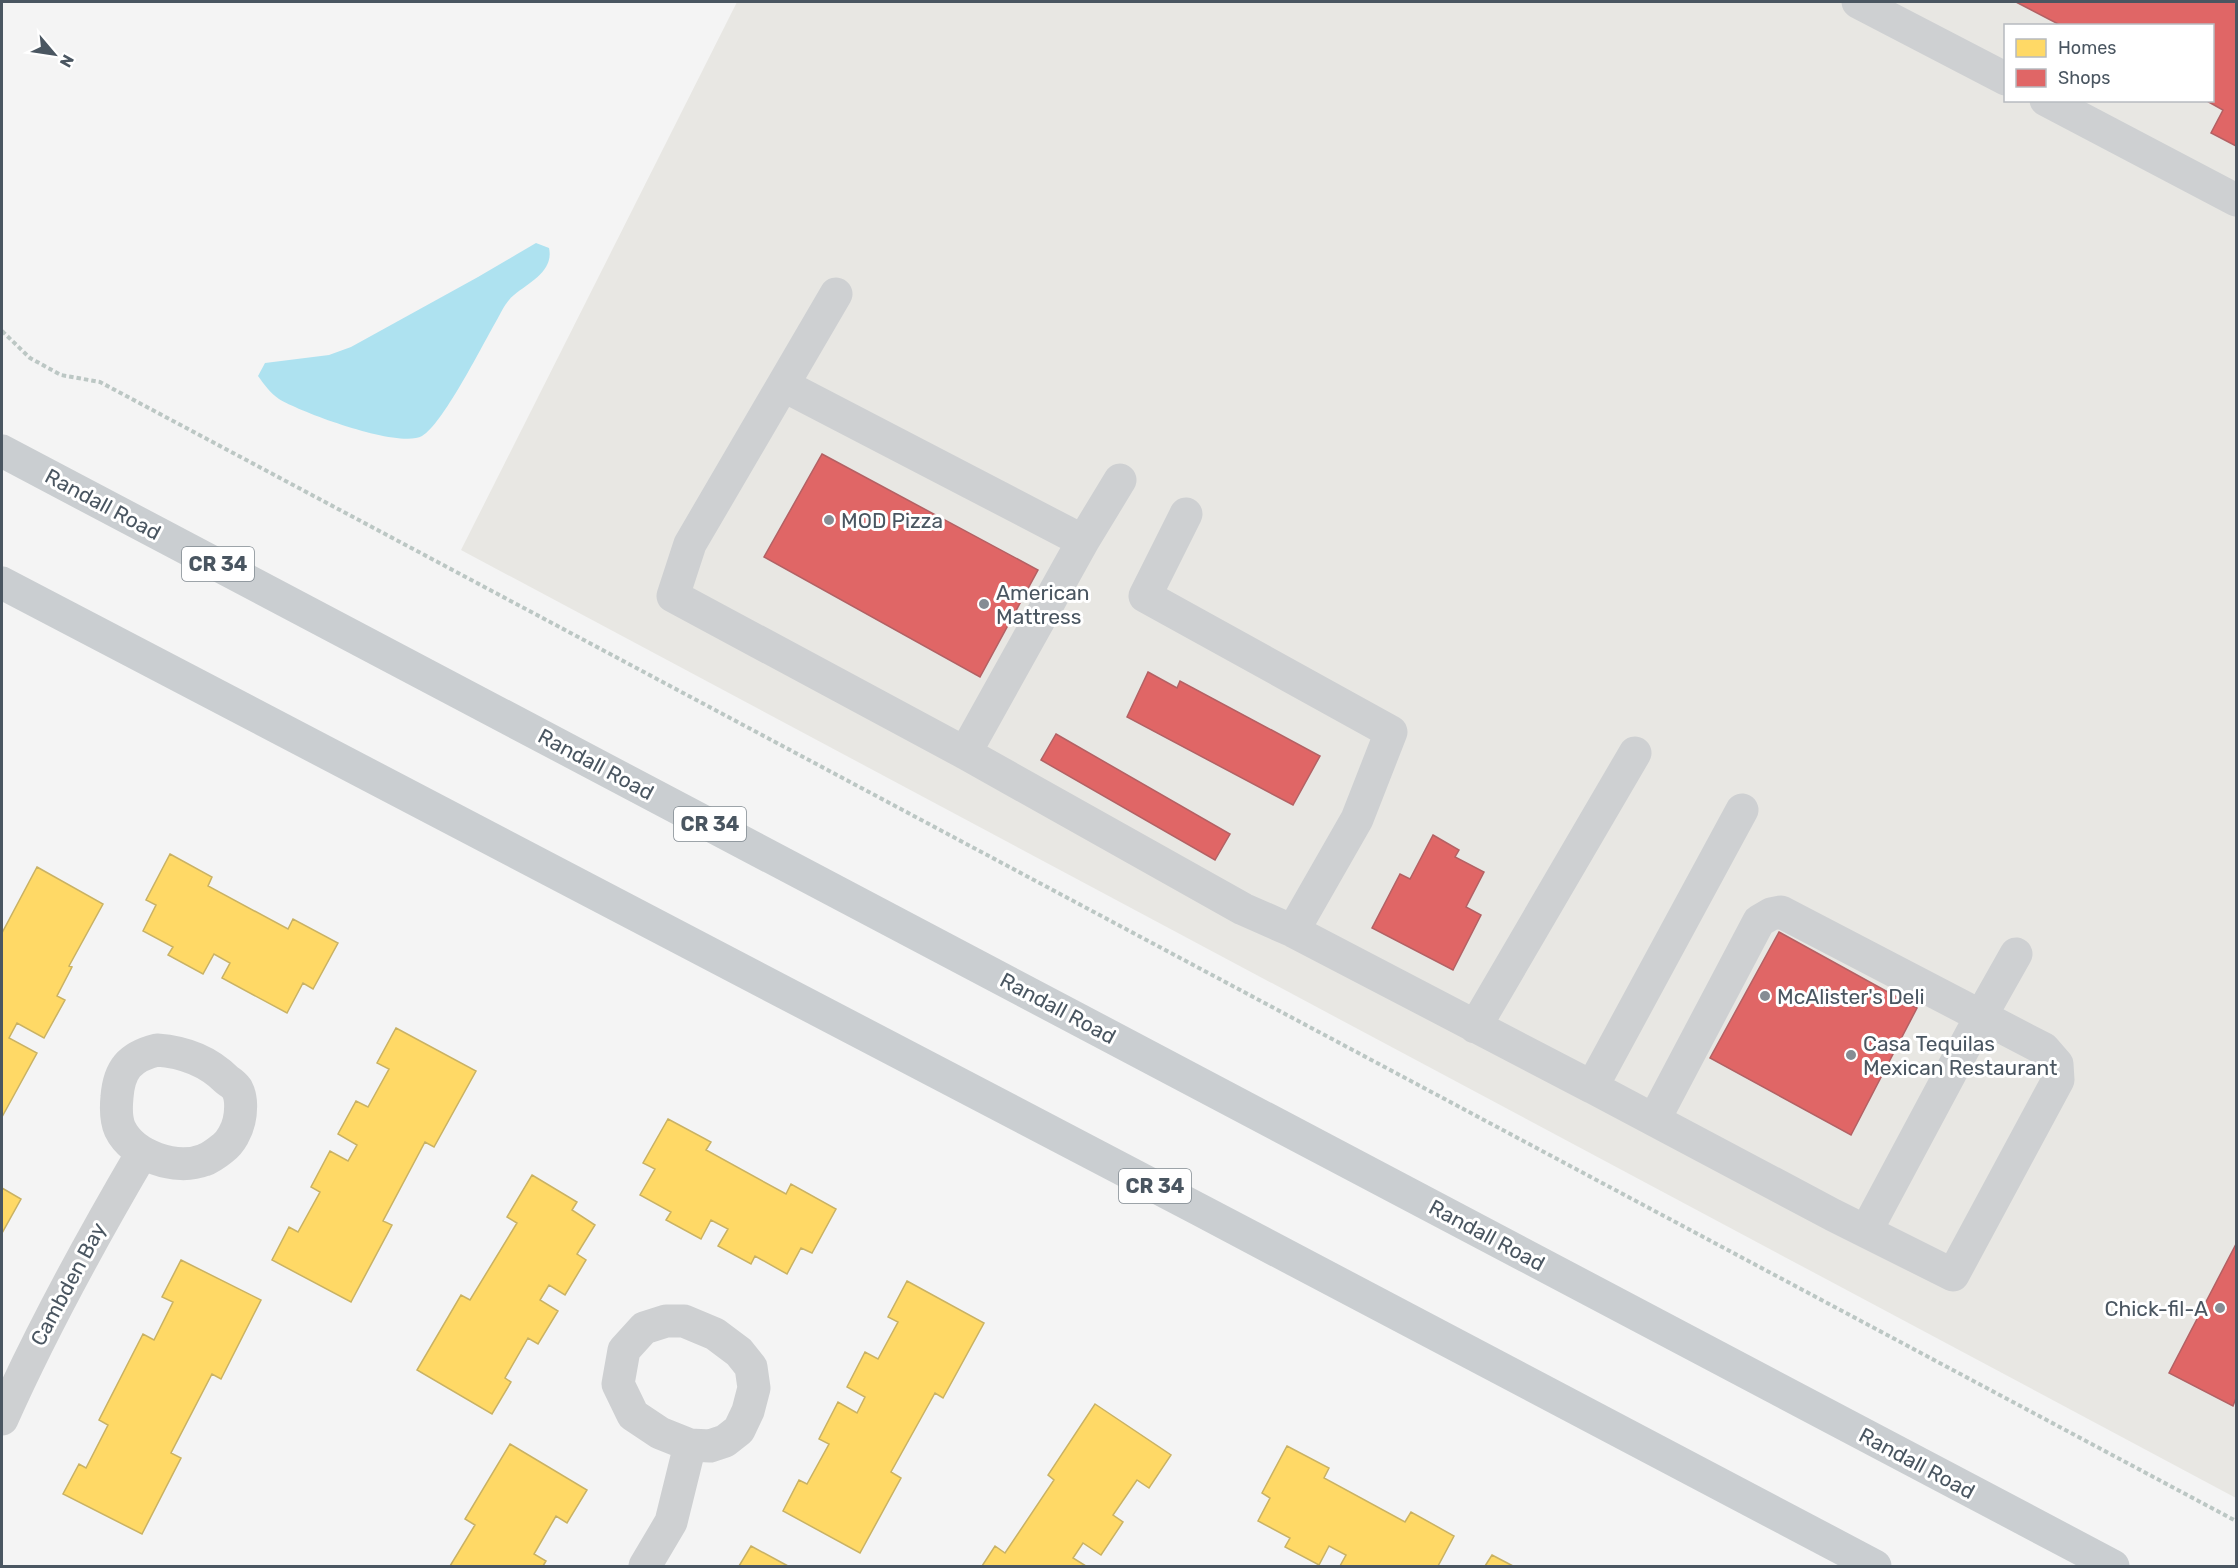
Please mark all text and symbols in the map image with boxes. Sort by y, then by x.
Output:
north arrow [24,24,84,84]
legend [2004,24,2214,102]
text: Homes [2058,37,2116,59]
text: N [56,51,78,71]
text: Shops [2058,67,2110,89]
street label: Randall Road [41,463,165,545]
place label: MOD Pizza [841,508,943,533]
marker: MOD Pizza [822,513,836,527]
road number: CR 34 [182,547,254,581]
place label: American Mattress [996,580,1089,629]
marker: American Mattress [977,597,991,611]
street label: Randall Road [534,723,658,805]
road number: CR 34 [674,807,746,841]
street label: Randall Road [996,967,1120,1049]
place label: McAlister's Deli [1777,984,1925,1009]
marker: McAlister's Deli [1758,989,1772,1003]
place label: Casa Tequilas Mexican Restaurant [1863,1031,2057,1080]
marker: Casa Tequilas Mexican Restaurant [1844,1048,1858,1062]
road number: CR 34 [1119,1169,1191,1203]
street label: Randall Road [1425,1194,1549,1276]
street label: Cambden Bay [25,1218,111,1350]
place label: Chick-fil-A [2104,1296,2208,1321]
marker: Chick-fil-A [2213,1301,2227,1315]
street label: Randall Road [1855,1422,1979,1504]

